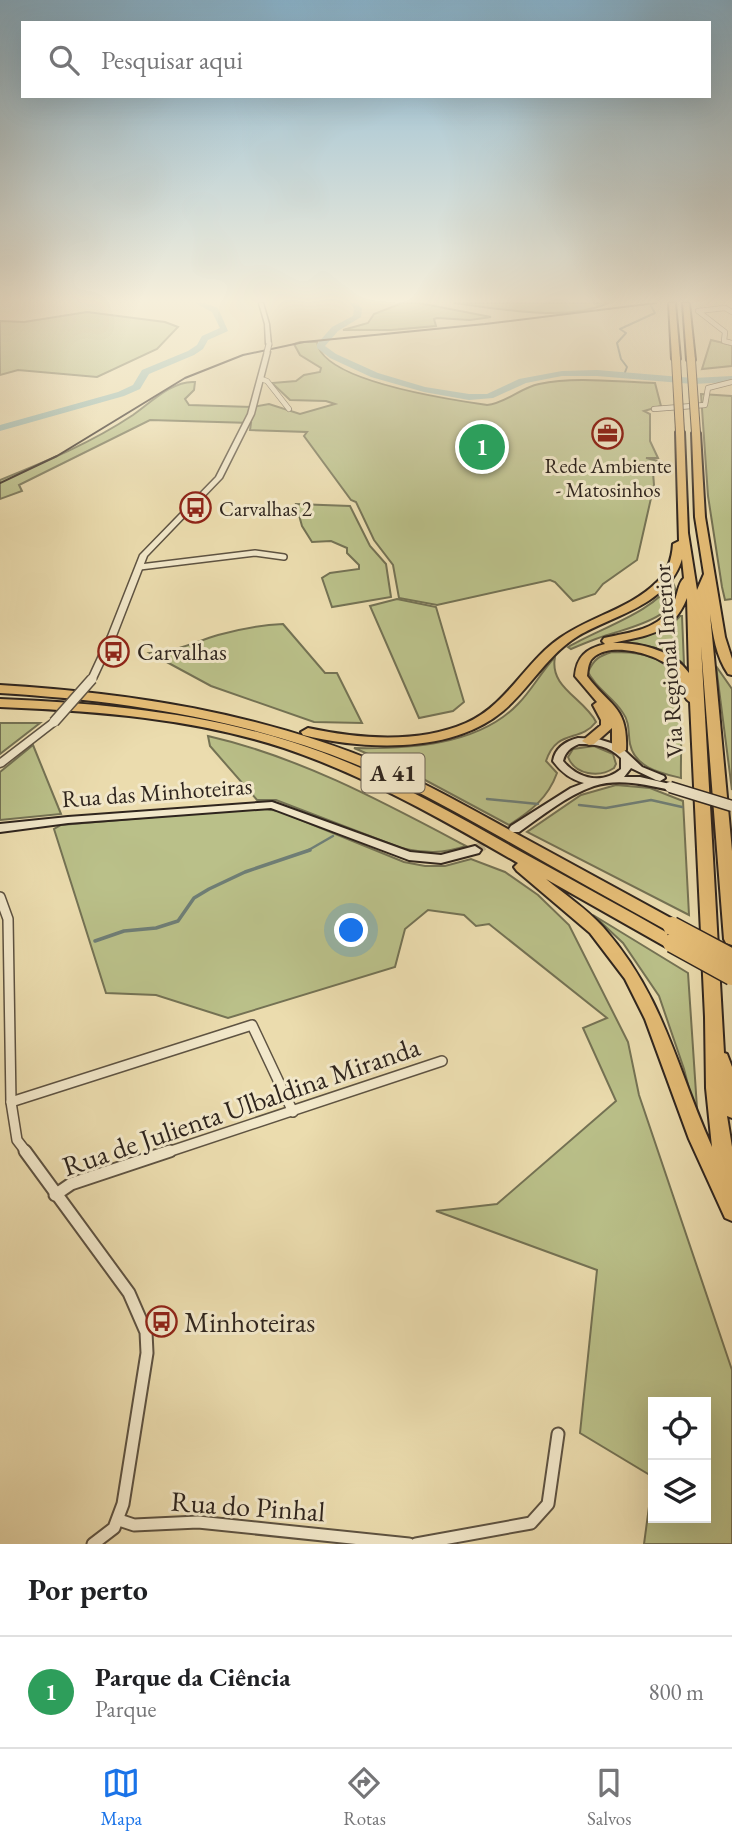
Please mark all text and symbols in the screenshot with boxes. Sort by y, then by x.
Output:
search box [21,21,711,98]
icon: search [45,41,83,79]
text: Pesquisar aqui [101,43,243,77]
office icon: Rede Ambiente - Matosinhos [591,416,625,450]
pin: 1 [459,421,505,473]
place label: Rede Ambiente - Matosinhos [545,452,671,503]
bus stop icon: Carvalhas 2 [179,491,213,525]
place label: Carvalhas 2 [219,495,312,522]
street label: Via Regional Interior [646,563,690,759]
bus stop icon: Carvalhas [97,634,131,668]
place label: Carvalhas [137,636,227,667]
road number: A 41 [362,754,424,792]
street label: Rua das Minhoteiras [61,770,253,814]
your location [334,913,368,947]
street label: Rua de Julienta Ulbaldina Miranda [57,1028,425,1184]
place label: Minhoteiras [184,1304,315,1340]
bus stop icon: Minhoteiras [144,1305,178,1339]
map controls [648,1397,711,1523]
button: locate [648,1397,711,1460]
button: layers [648,1460,711,1523]
street label: Rua do Pinhal [170,1483,327,1529]
text: Por perto [28,1570,148,1609]
text: Parque da Ciência [95,1660,291,1694]
text: 1 [45,1677,57,1707]
text: 800 m [648,1677,704,1707]
text: Parque [95,1694,157,1724]
tab: Mapa [101,1764,142,1831]
tab: Rotas [343,1764,386,1831]
tab: Salvos [587,1764,631,1831]

